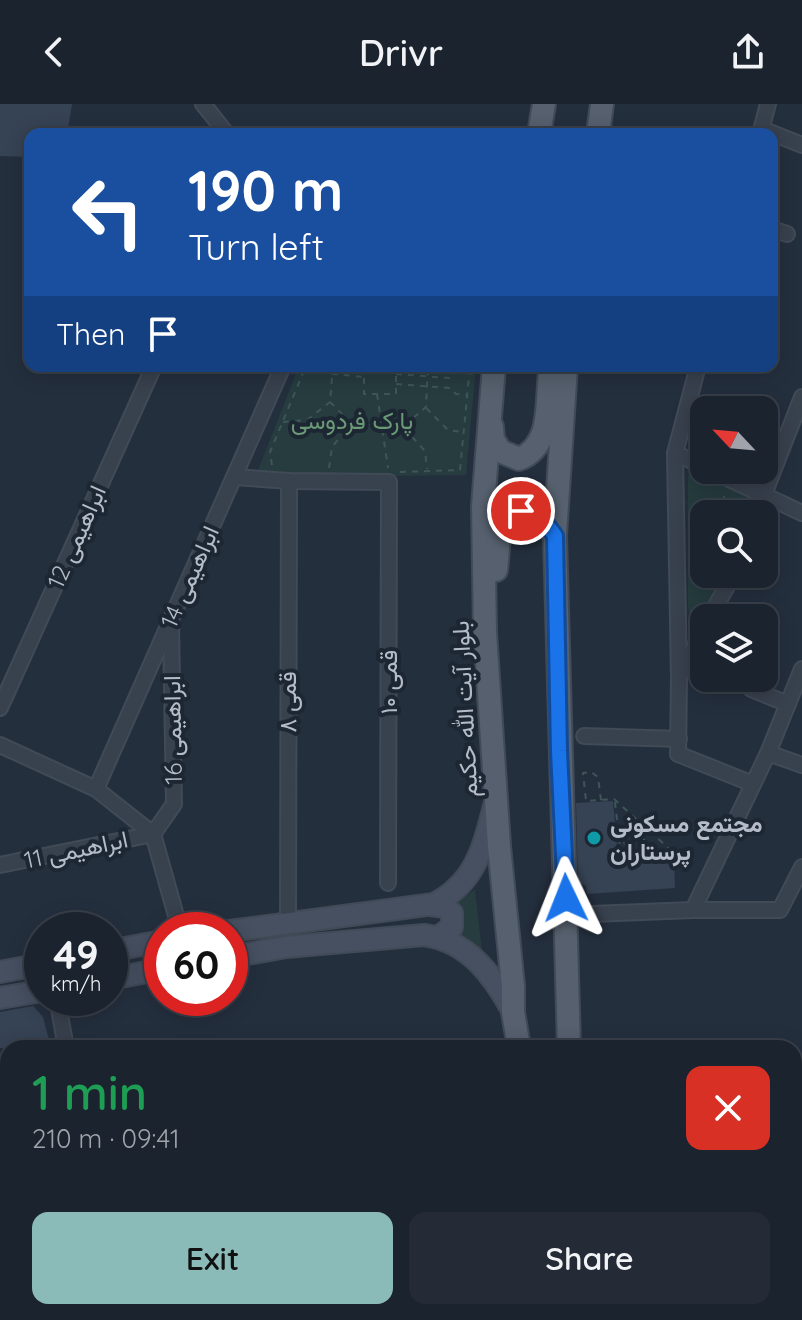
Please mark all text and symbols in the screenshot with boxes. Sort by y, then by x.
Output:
icon: back [32,30,76,74]
text: Drivr [359,30,443,75]
icon: share [726,30,770,74]
text: 190 m [188,155,343,225]
icon: left [56,160,160,264]
text: Turn left [188,224,324,269]
icon: arrive [141,312,185,356]
text: Then [56,315,125,353]
north arrow [690,396,778,484]
map controls [690,396,778,692]
park label: پارک فردوسی [291,405,413,437]
pin [487,477,555,545]
street label: ابراهیمی 12 [40,480,113,593]
icon: arrive [499,489,543,533]
button: search [690,500,778,588]
street label: ابراهیمی 14 [153,521,226,633]
button: layers [690,604,778,692]
street label: بلوار آیت الله حکیم [444,620,486,798]
street label: قمی ۱۰ [373,650,403,714]
street label: قمی ۸ [272,671,302,733]
street label: ابراهیمی 16 [156,675,189,785]
place label: مجتمع مسکونی پرستاران [610,808,762,868]
street label: ابراهیمی 11 [21,823,131,876]
marker: مجتمع مسکونی پرستاران [585,829,603,847]
position arrow [524,856,608,940]
speed limit sign: 60 [144,912,248,1016]
text: 49 [53,929,99,979]
text: km/h [51,971,101,996]
text: 1 min [32,1062,147,1122]
button: close [686,1066,770,1150]
text: 210 m · 09:41 [32,1122,180,1155]
button: Exit [32,1212,393,1304]
button: Share [409,1212,770,1304]

